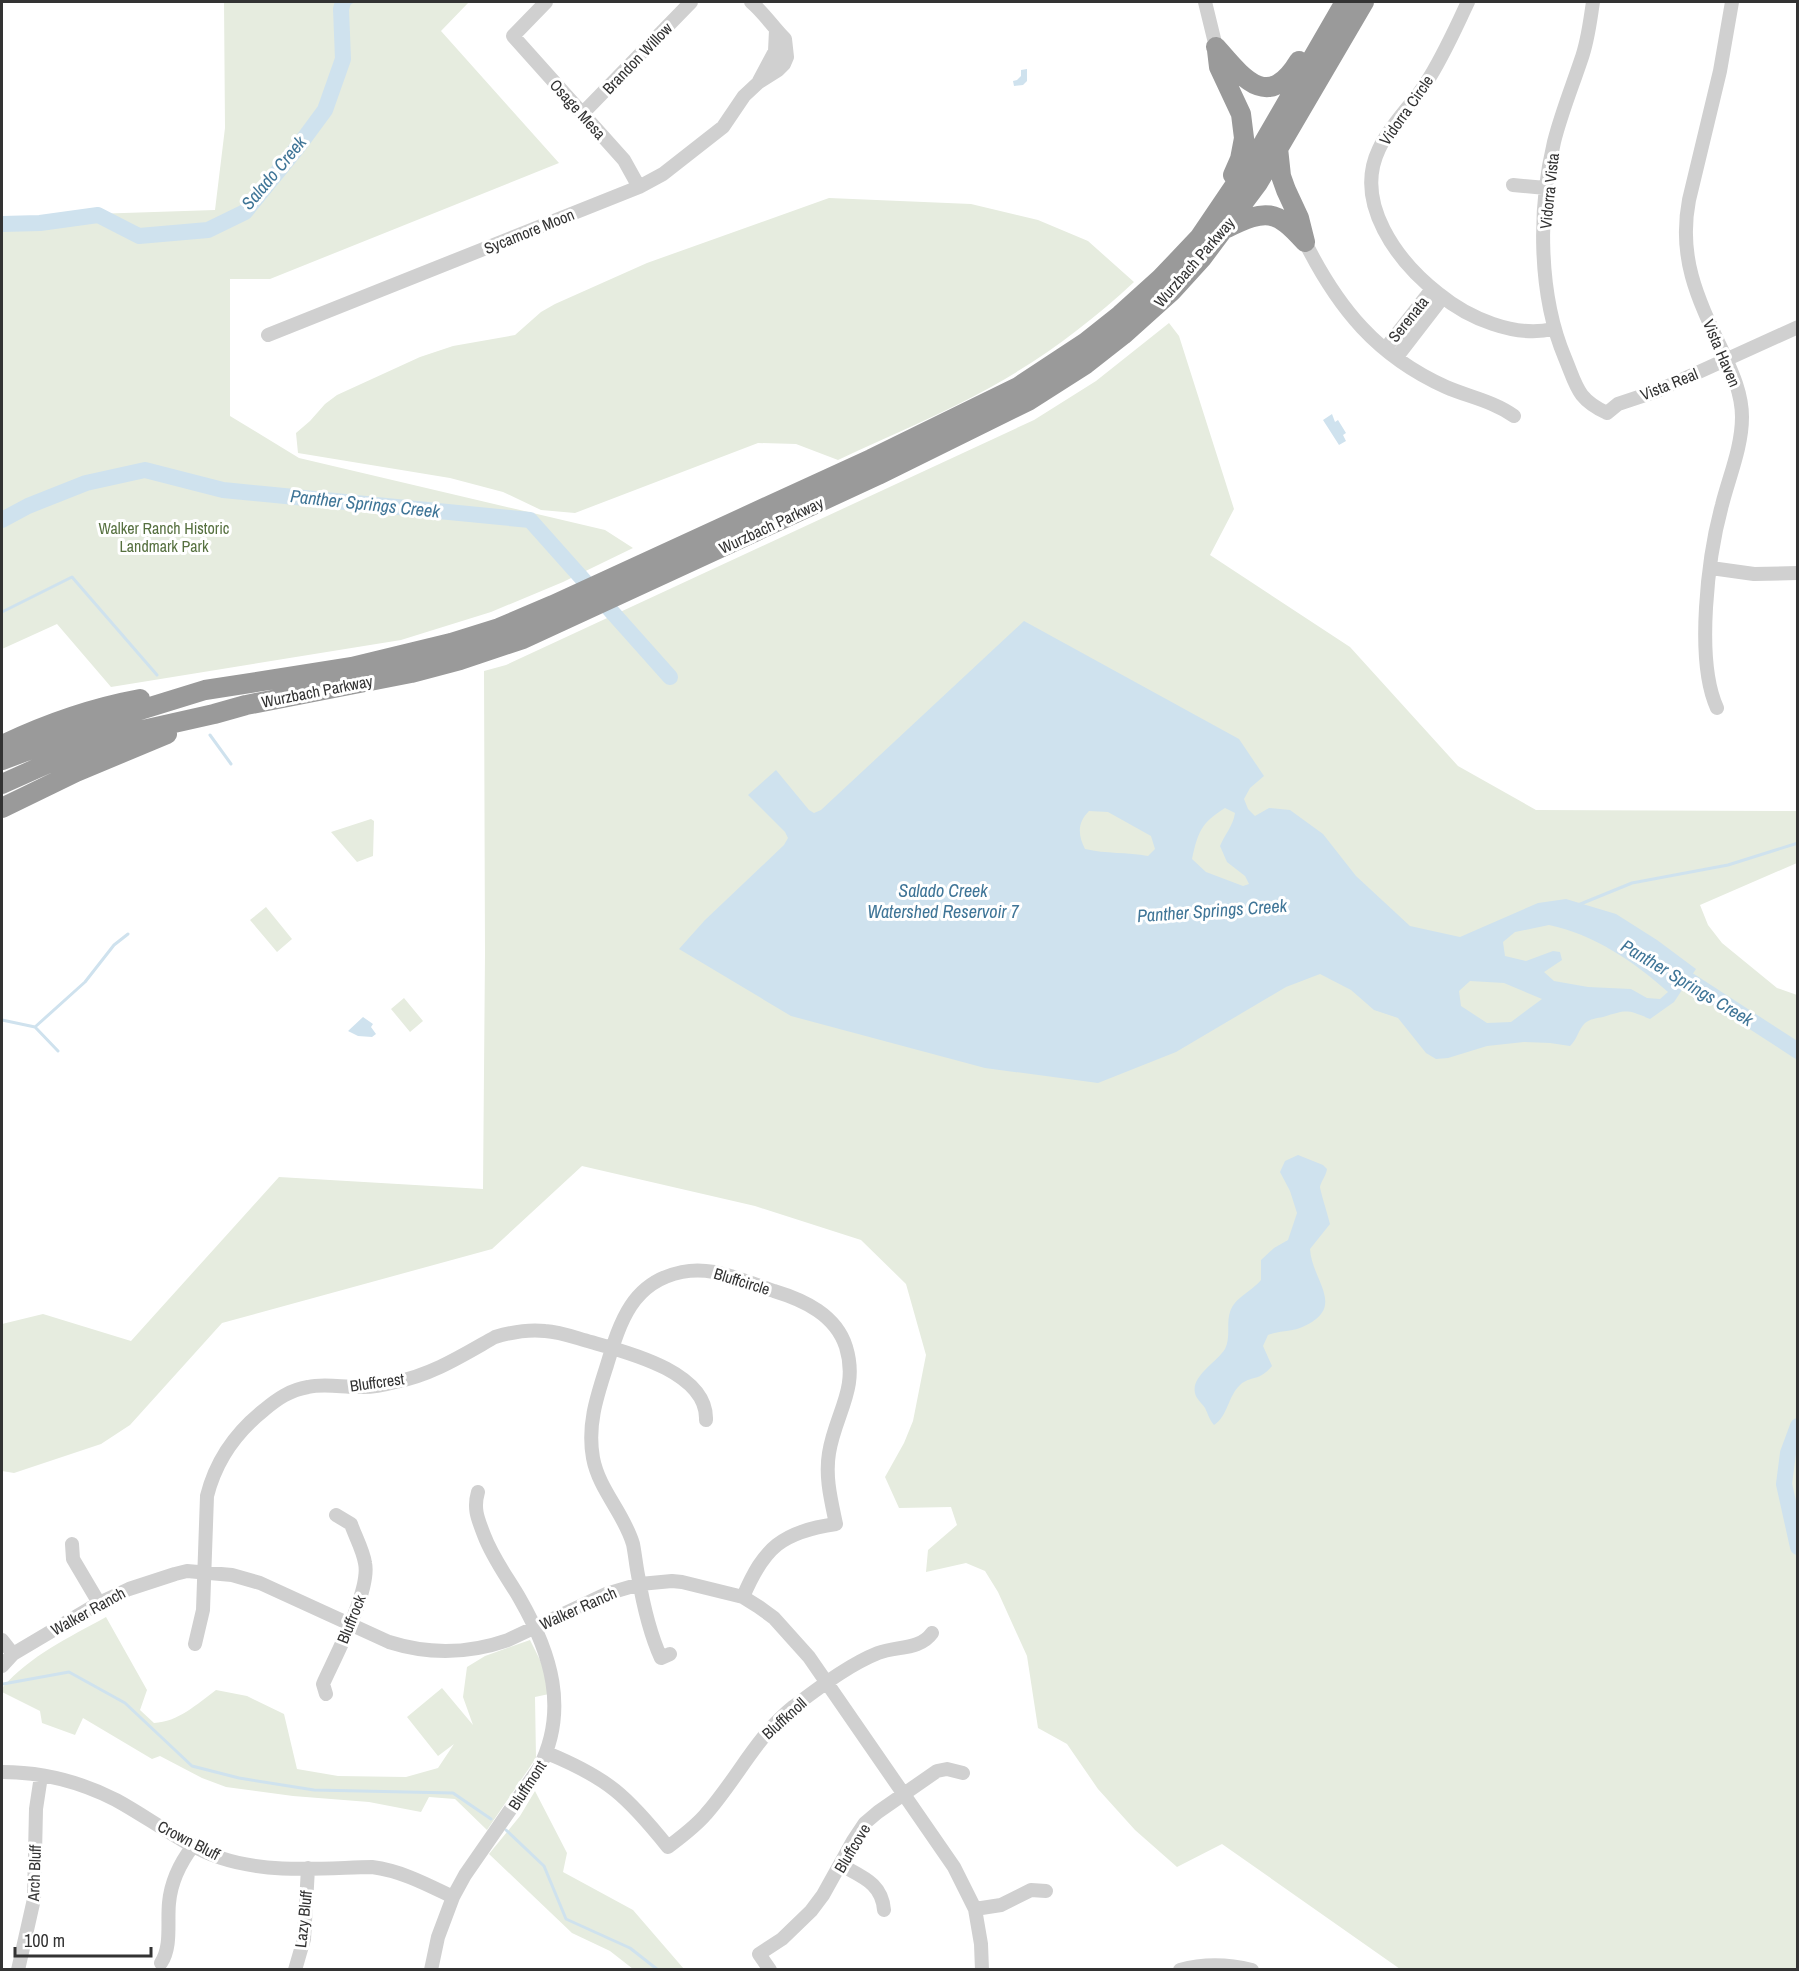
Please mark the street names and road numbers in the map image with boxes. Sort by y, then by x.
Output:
street label: Brandon Willow [597,17,677,99]
street label: Vidorra Circle [1374,71,1438,149]
street label: Osage Mesa [545,74,612,145]
street label: Vidorra Vista [1534,151,1564,230]
street label: Sycamore Moon [481,203,577,259]
street label: Wurzbach Parkway [1149,212,1240,312]
street label: Serenata [1383,291,1434,347]
street label: Vista Haven [1698,316,1746,390]
street label: Vista Real [1637,362,1701,405]
street label: Wurzbach Parkway [715,491,827,559]
street label: Wurzbach Parkway [260,669,375,713]
street label: Bluffcircle [711,1262,773,1300]
street label: Bluffcrest [348,1367,406,1397]
street label: Walker Ranch [536,1581,620,1635]
street label: Walker Ranch [47,1582,129,1640]
street label: Bluffrock [331,1591,371,1647]
street label: Bluffknoll [757,1692,811,1744]
street label: Bluffmont [503,1756,551,1814]
street label: Crown Bluff [154,1815,225,1866]
street label: Bluffcove [829,1819,875,1877]
street label: Arch Bluff [22,1843,46,1903]
street label: Lazy Bluff [289,1888,317,1949]

